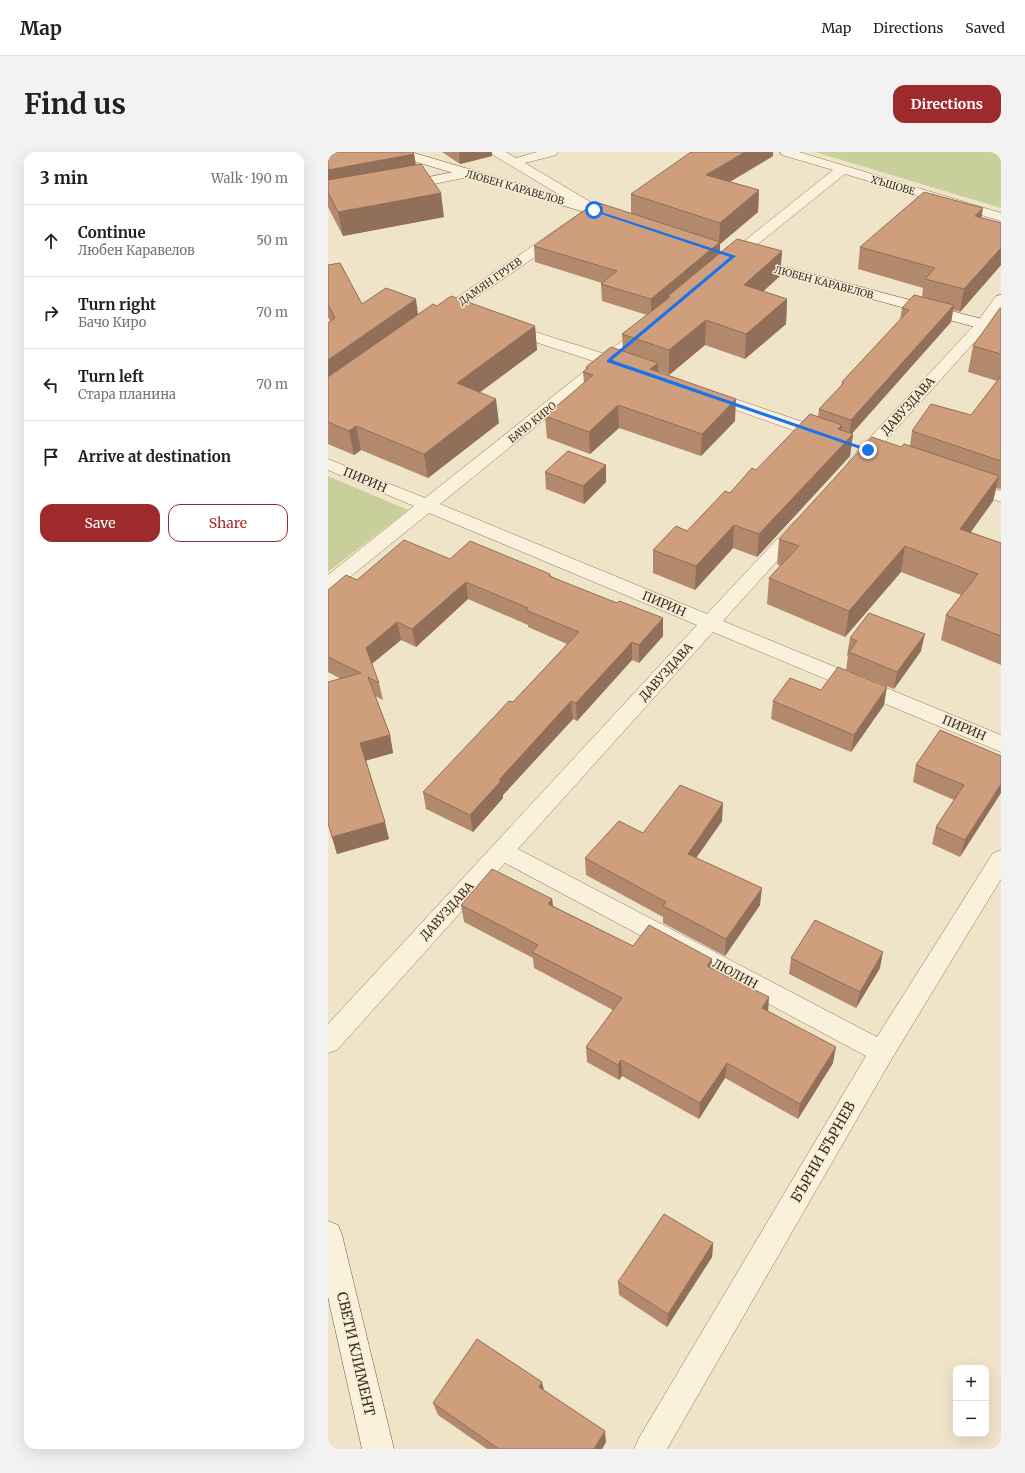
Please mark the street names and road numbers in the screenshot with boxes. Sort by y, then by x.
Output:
street label: ЛЮБЕН КАРАВЕЛОВ [464,167,566,208]
street label: ХЪШОВЕ [869,173,917,198]
street label: ДАМЯН ГРУЕВ [456,255,525,308]
street label: ЛЮБЕН КАРАВЕЛОВ [773,263,875,302]
street label: ДАВУЗДАВА [878,373,938,438]
street label: БАЧО КИРО [506,399,559,446]
street label: ПИРИН [341,464,390,496]
street label: ПИРИН [640,588,689,620]
street label: ДАВУЗДАВА [636,639,696,704]
street label: ПИРИН [940,712,989,744]
street label: ДАВУЗДАВА [417,878,477,943]
street label: ЛЮЛИН [710,955,761,992]
street label: БЪРНИ БЪРНЕВ [787,1098,859,1206]
street label: СВЕТИ КЛИМЕНТ [333,1290,379,1418]

